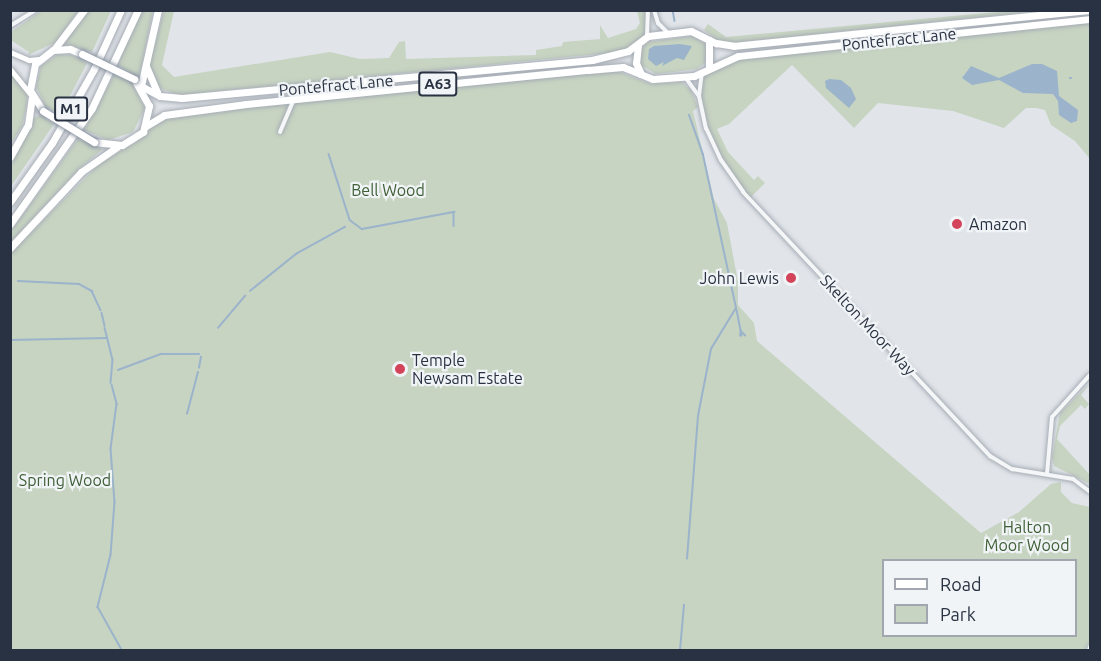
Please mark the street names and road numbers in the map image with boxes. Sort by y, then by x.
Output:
street label: Pontefract Lane [841,23,957,55]
street label: Pontefract Lane [278,70,394,100]
road number: A63 [417,72,459,96]
road number: M1 [53,97,89,121]
street label: Skelton Moor Way [817,271,919,379]

